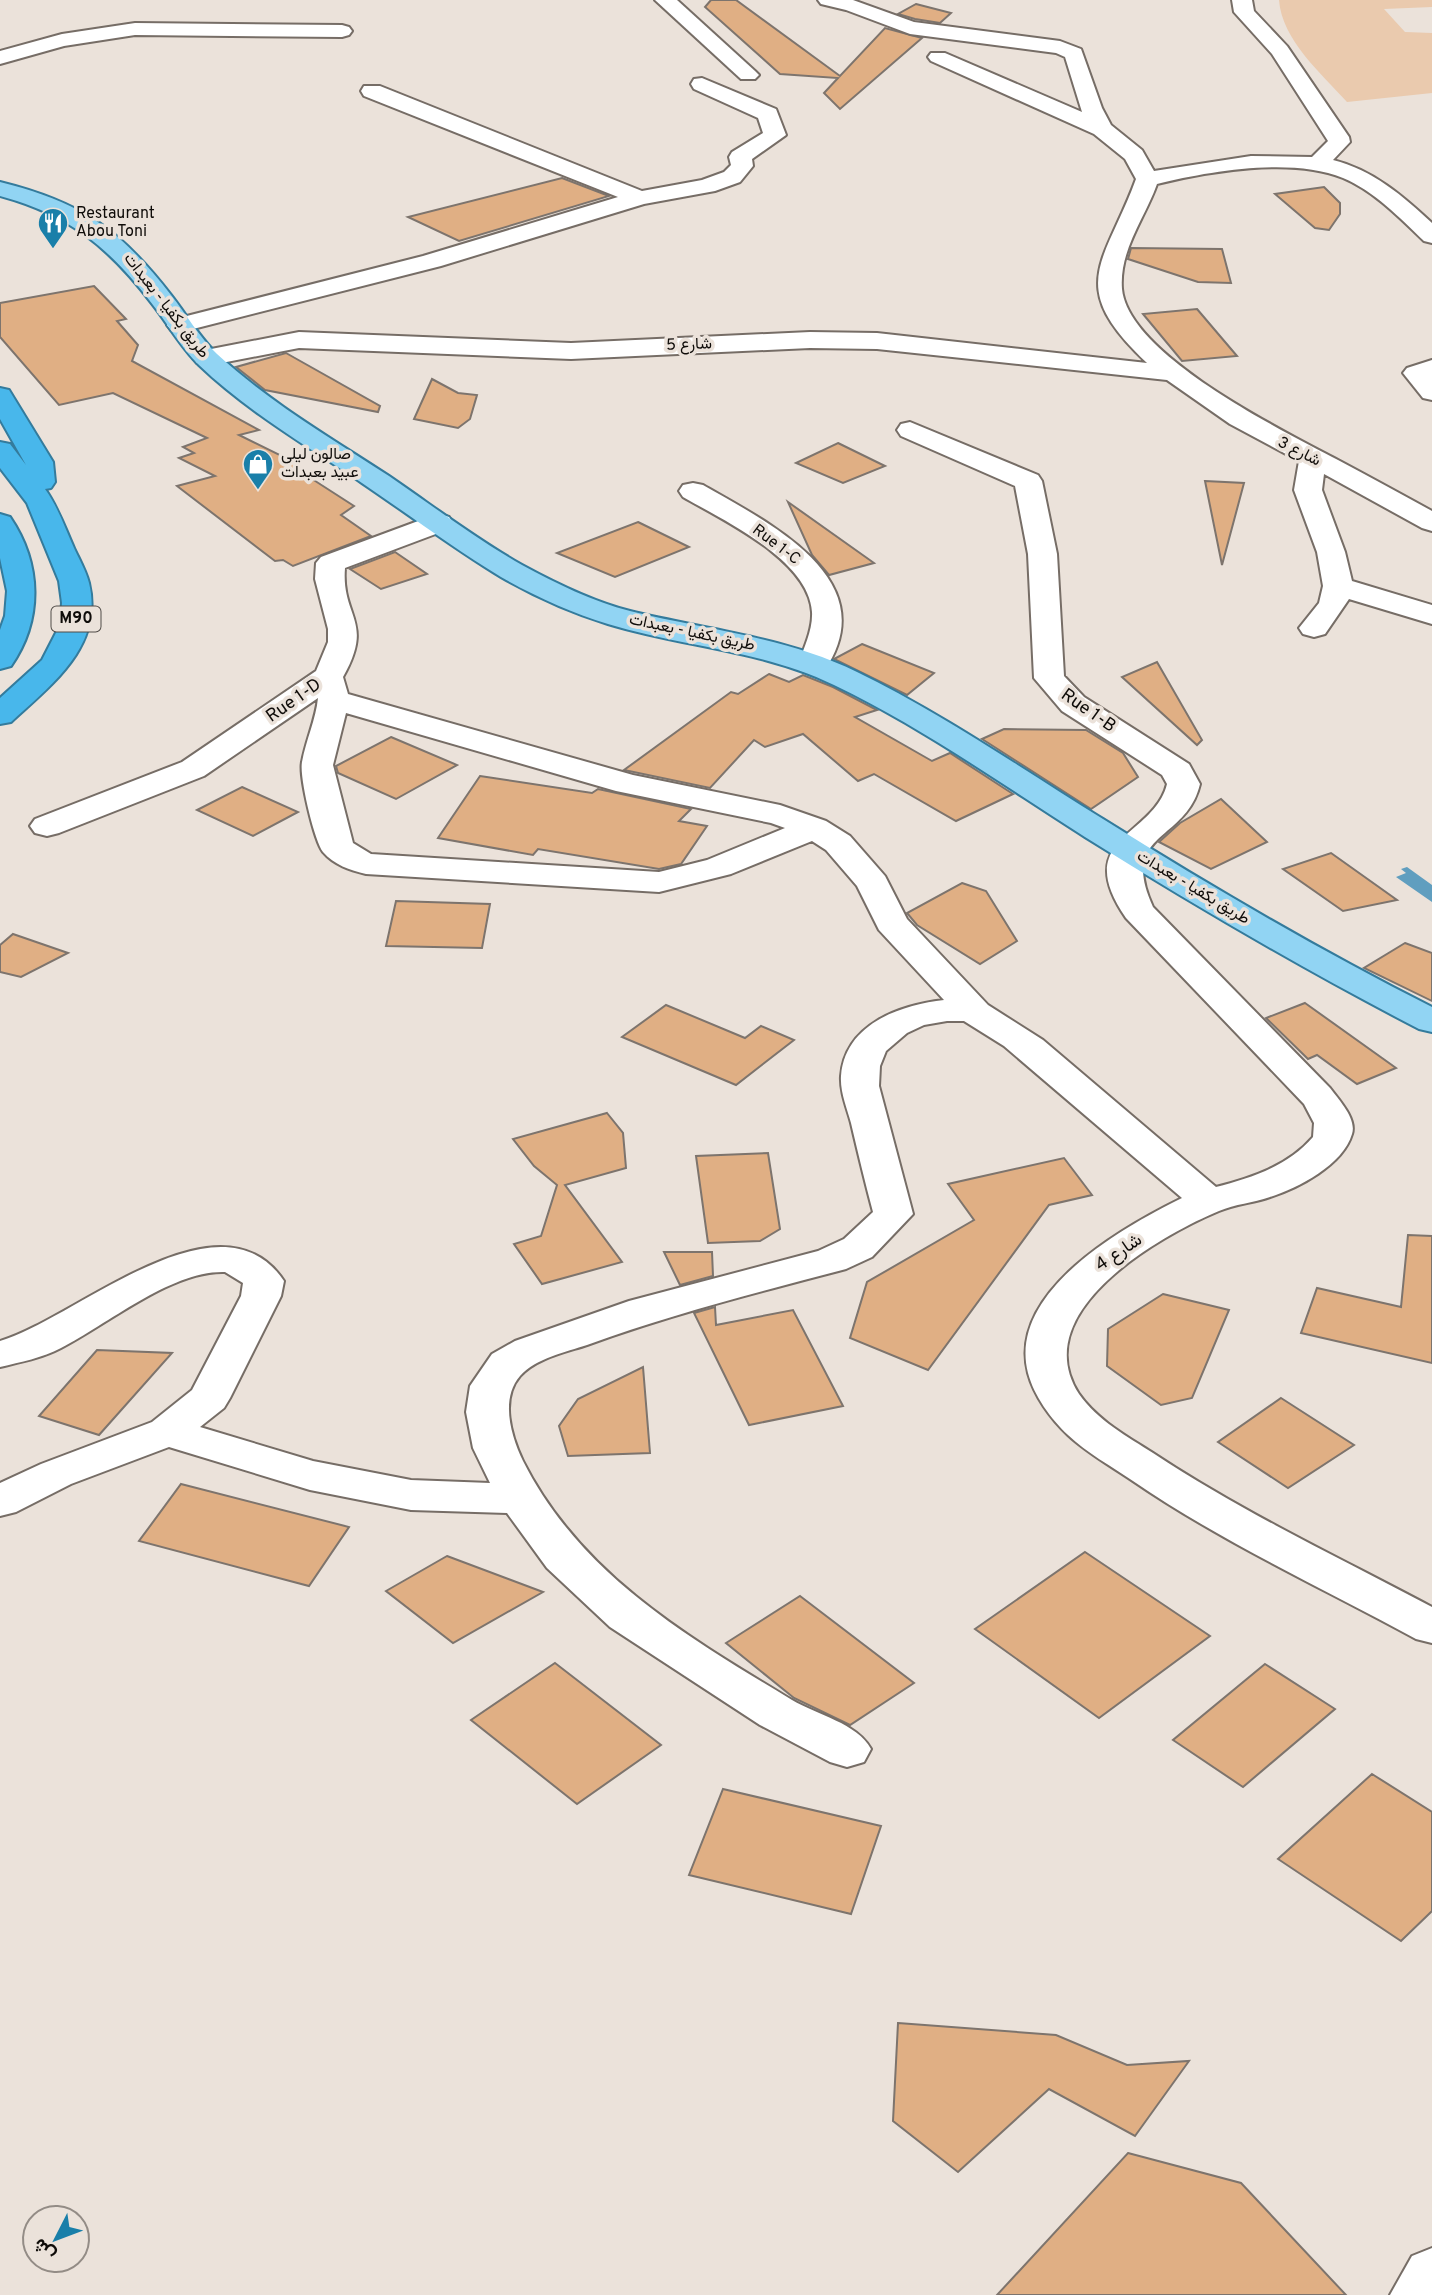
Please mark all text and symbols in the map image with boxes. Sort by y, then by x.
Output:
place label: Restaurant Abou Toni [76,204,155,242]
restaurant icon: Restaurant Abou Toni [36,206,70,250]
street label: طريق بكفيا - بعبدات [119,249,213,363]
street label: شارع 5 [666,334,712,356]
street label: شارع 3 [1274,433,1324,471]
place label: صالون ليلى عبيد بعبدات [281,445,359,483]
shop icon: صالون ليلى عبيد بعبدات [241,447,275,491]
street label: Rue 1-C [748,520,804,570]
road number: M90 [52,606,100,632]
street label: طريق بكفيا - بعبدات [627,610,757,656]
street label: Rue 1-D [262,674,326,728]
street label: Rue 1-B [1056,684,1120,738]
street label: طريق بكفيا - بعبدات [1133,846,1253,930]
street label: شارع 4 [1091,1229,1147,1277]
north arrow [21,2204,91,2274]
text: ش [28,2232,61,2266]

